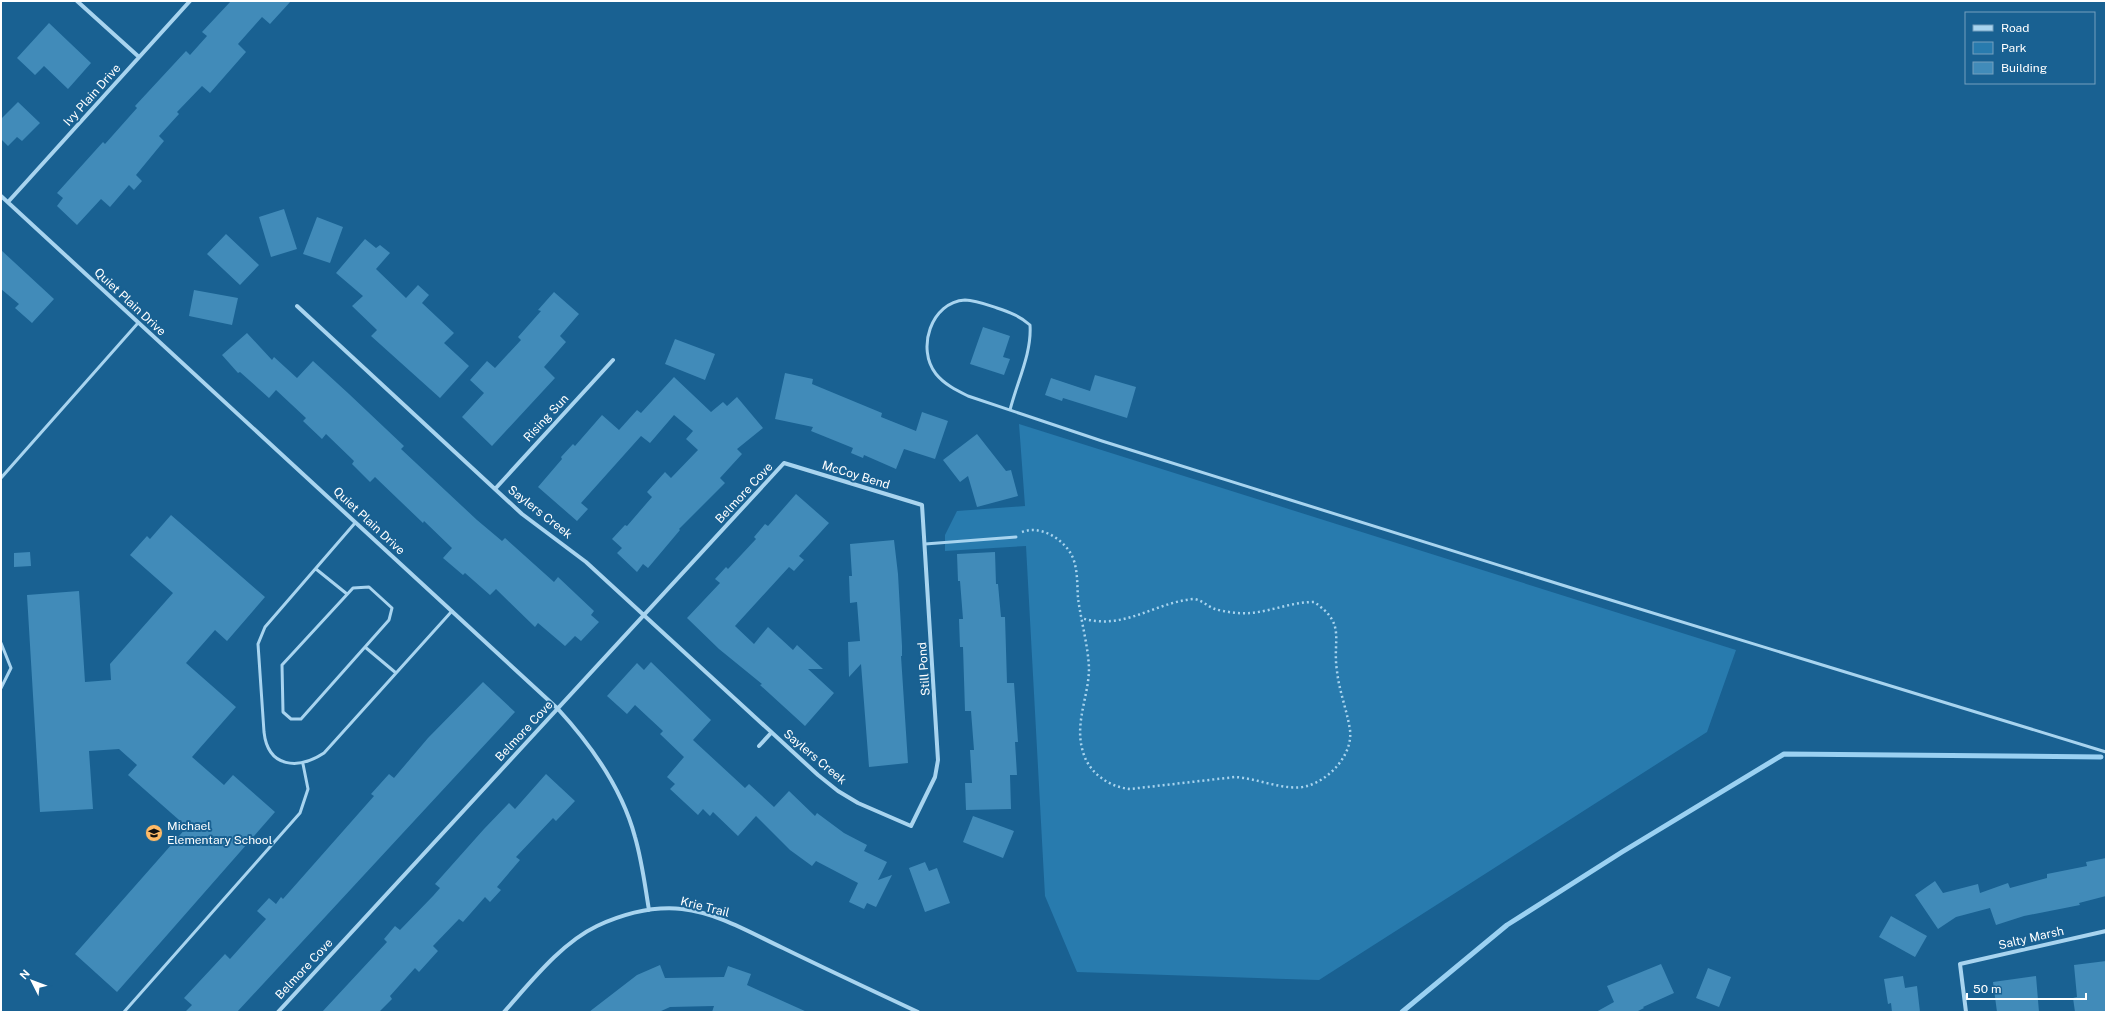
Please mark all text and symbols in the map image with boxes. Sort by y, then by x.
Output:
legend [1965,12,2095,84]
text: Road [2001,21,2029,35]
text: Park [2001,41,2027,55]
street label: Ivy Plain Drive [61,61,124,129]
text: Building [2001,61,2047,75]
street label: Quiet Plain Drive [91,265,169,339]
street label: Rising Sun [521,391,571,445]
street label: McCoy Bend [820,458,892,492]
street label: Belmore Cove [712,460,776,526]
street label: Saylers Creek [505,483,575,542]
street label: Quiet Plain Drive [330,484,408,558]
street label: Still Pond [915,642,933,696]
street label: Belmore Cove [492,698,556,764]
street label: Saylers Creek [781,727,849,788]
place label: Michael Elementary School [167,819,273,847]
school or university icon: Michael Elementary School [144,823,164,843]
street label: Krie Trail [679,894,731,920]
street label: Salty Marsh [1997,924,2065,952]
street label: Belmore Cove [272,936,336,1002]
north arrow [12,961,52,1001]
text: N [17,967,32,982]
scale bar [1967,975,2086,1001]
text: 50 m [1973,982,2001,996]

